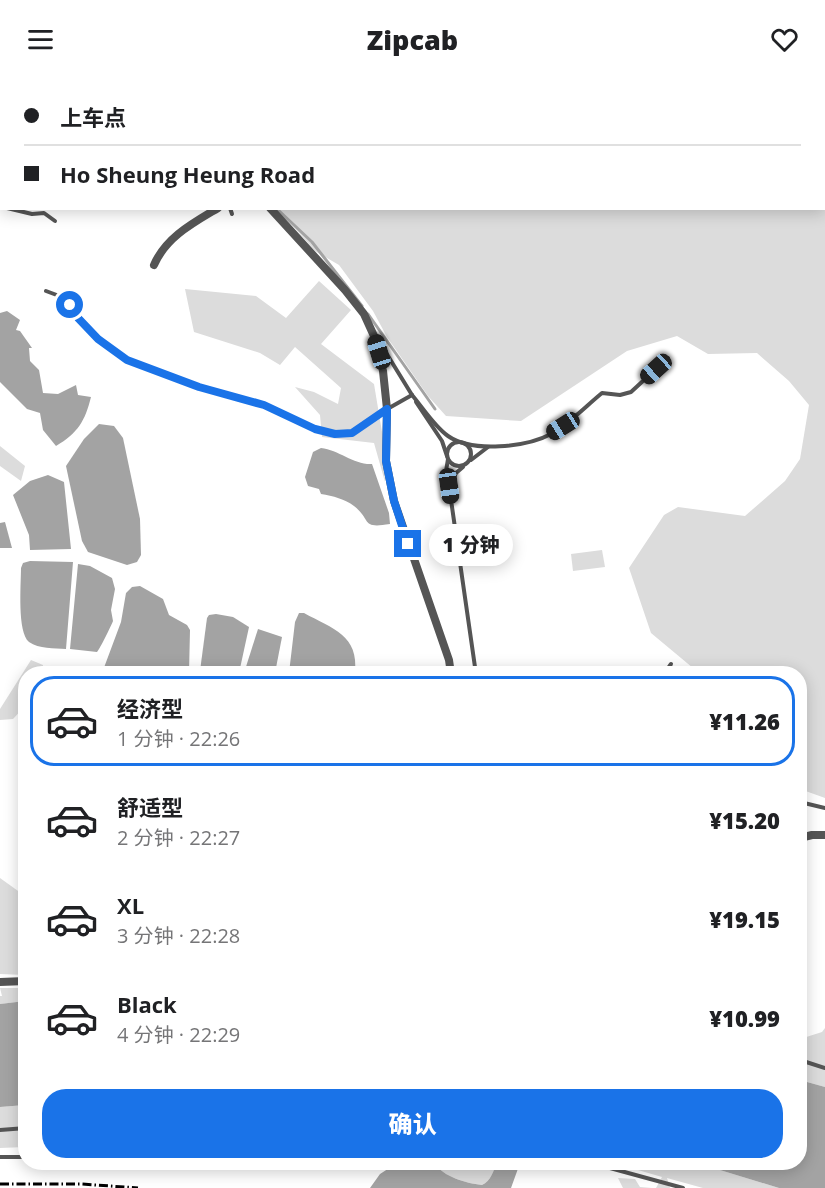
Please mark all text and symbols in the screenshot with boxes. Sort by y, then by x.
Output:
text: Zipcab [367,21,458,58]
icon: menu [24,23,57,56]
icon: heart [768,23,801,56]
text: 上车点 [60,102,126,132]
text: Ho Sheung Heung Road [60,159,315,189]
route start [56,291,83,318]
car [365,332,393,372]
car [637,350,675,388]
car [543,409,583,443]
car [438,467,460,505]
callout: 1 分钟 [429,523,513,565]
route end [394,530,421,557]
text: 1 分钟 [443,531,499,558]
text: 经济型 [117,693,183,723]
icon: car [45,694,99,748]
text: ¥11.26 [709,706,780,736]
text: 1 分钟 · 22:26 [117,725,240,752]
text: 舒适型 [117,792,183,822]
icon: car [45,793,99,847]
text: ¥15.20 [709,805,780,835]
text: 2 分钟 · 22:27 [117,824,240,851]
text: XL [117,890,144,920]
icon: car [45,892,99,946]
text: ¥19.15 [709,904,780,934]
text: 3 分钟 · 22:28 [117,922,240,949]
text: Black [117,989,177,1019]
icon: car [45,991,99,1045]
text: ¥10.99 [709,1003,780,1033]
text: 4 分钟 · 22:29 [117,1021,240,1048]
button: 确认 [42,1089,783,1158]

